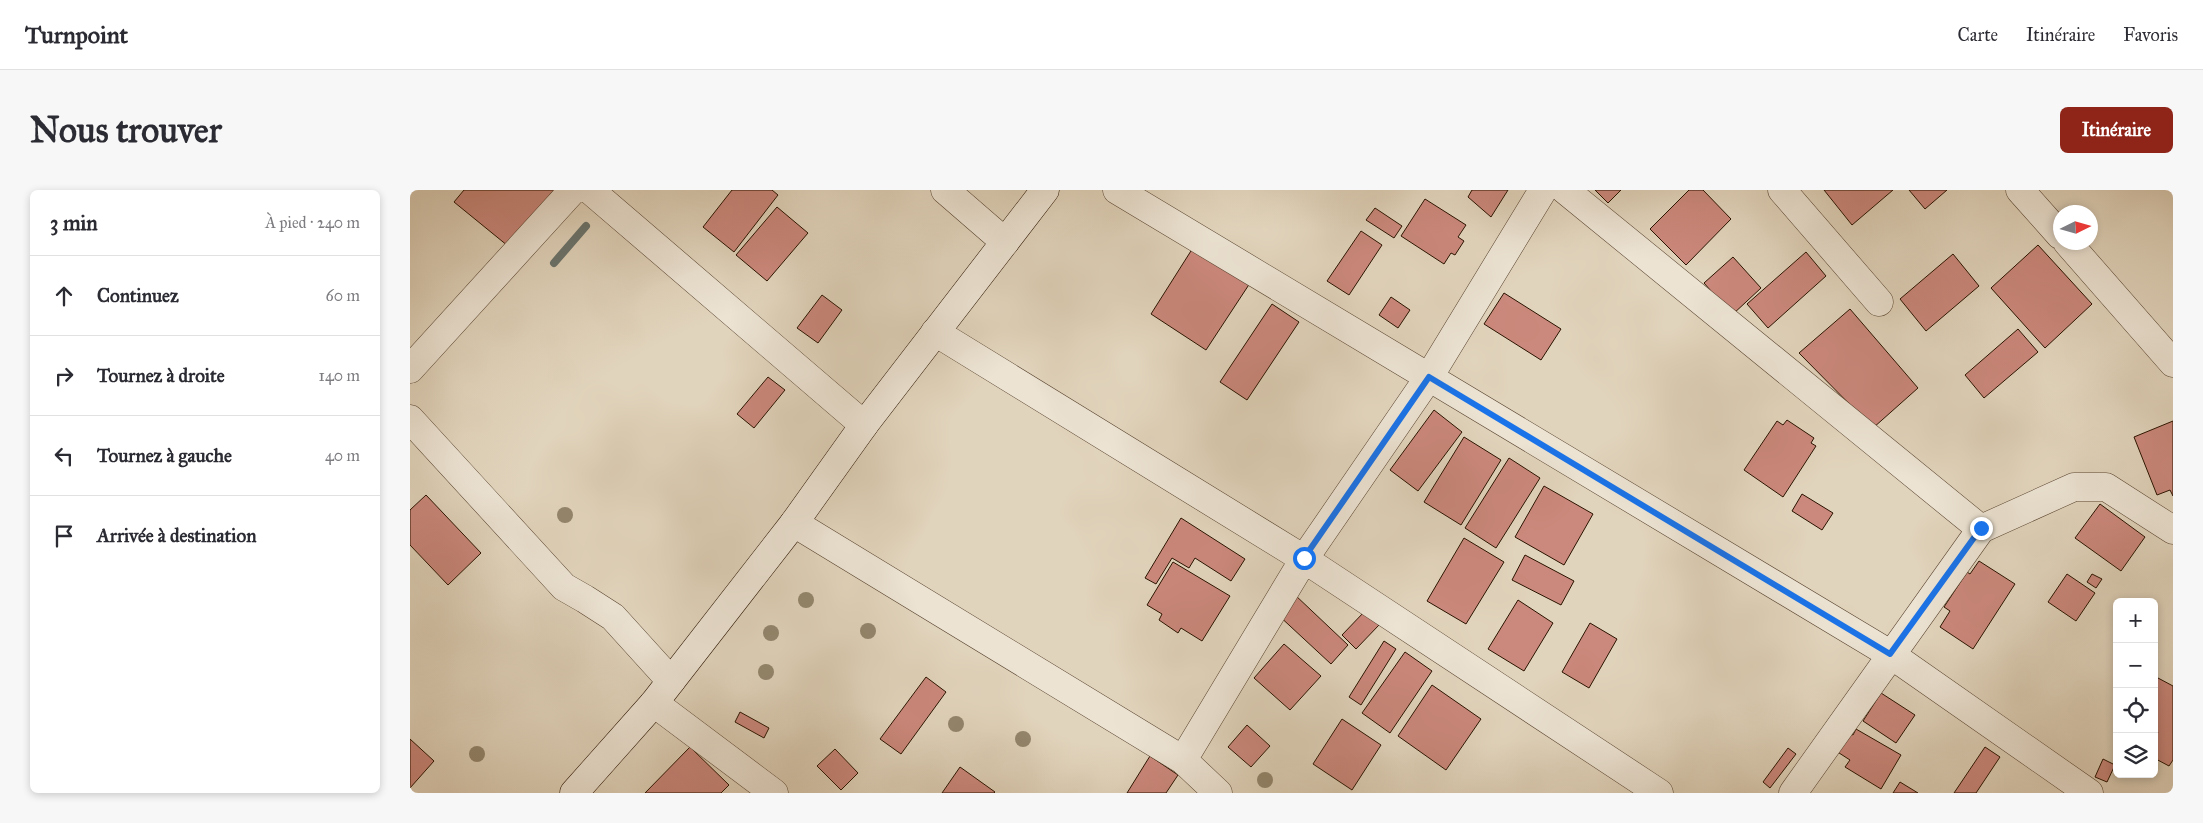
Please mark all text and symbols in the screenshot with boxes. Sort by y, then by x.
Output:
text: Turnpoint [25,20,128,50]
text: Carte [1958,24,1998,46]
text: Itinéraire [2026,24,2095,46]
text: Favoris [2123,24,2178,46]
button: Itinéraire [2060,107,2173,153]
text: Nous trouver [30,109,222,152]
north arrow [2053,205,2098,250]
text: 3 min [50,210,98,236]
text: À pied · 240 m [265,213,360,232]
icon: ahead [50,282,78,310]
text: Continuez [97,284,179,307]
text: 60 m [326,286,360,305]
icon: right [50,362,78,390]
text: Tournez à droite [97,364,225,387]
text: 140 m [319,366,360,385]
icon: left [50,442,78,470]
text: Tournez à gauche [97,444,232,467]
text: 40 m [325,446,360,465]
route end [1970,517,1993,540]
icon: arrive [50,522,78,550]
text: Arrivée à destination [97,524,256,547]
route start [1293,547,1316,570]
map controls [2113,598,2158,778]
button: + [2113,598,2158,643]
button: − [2113,643,2158,688]
button: locate [2113,688,2158,733]
button: layers [2113,733,2158,778]

